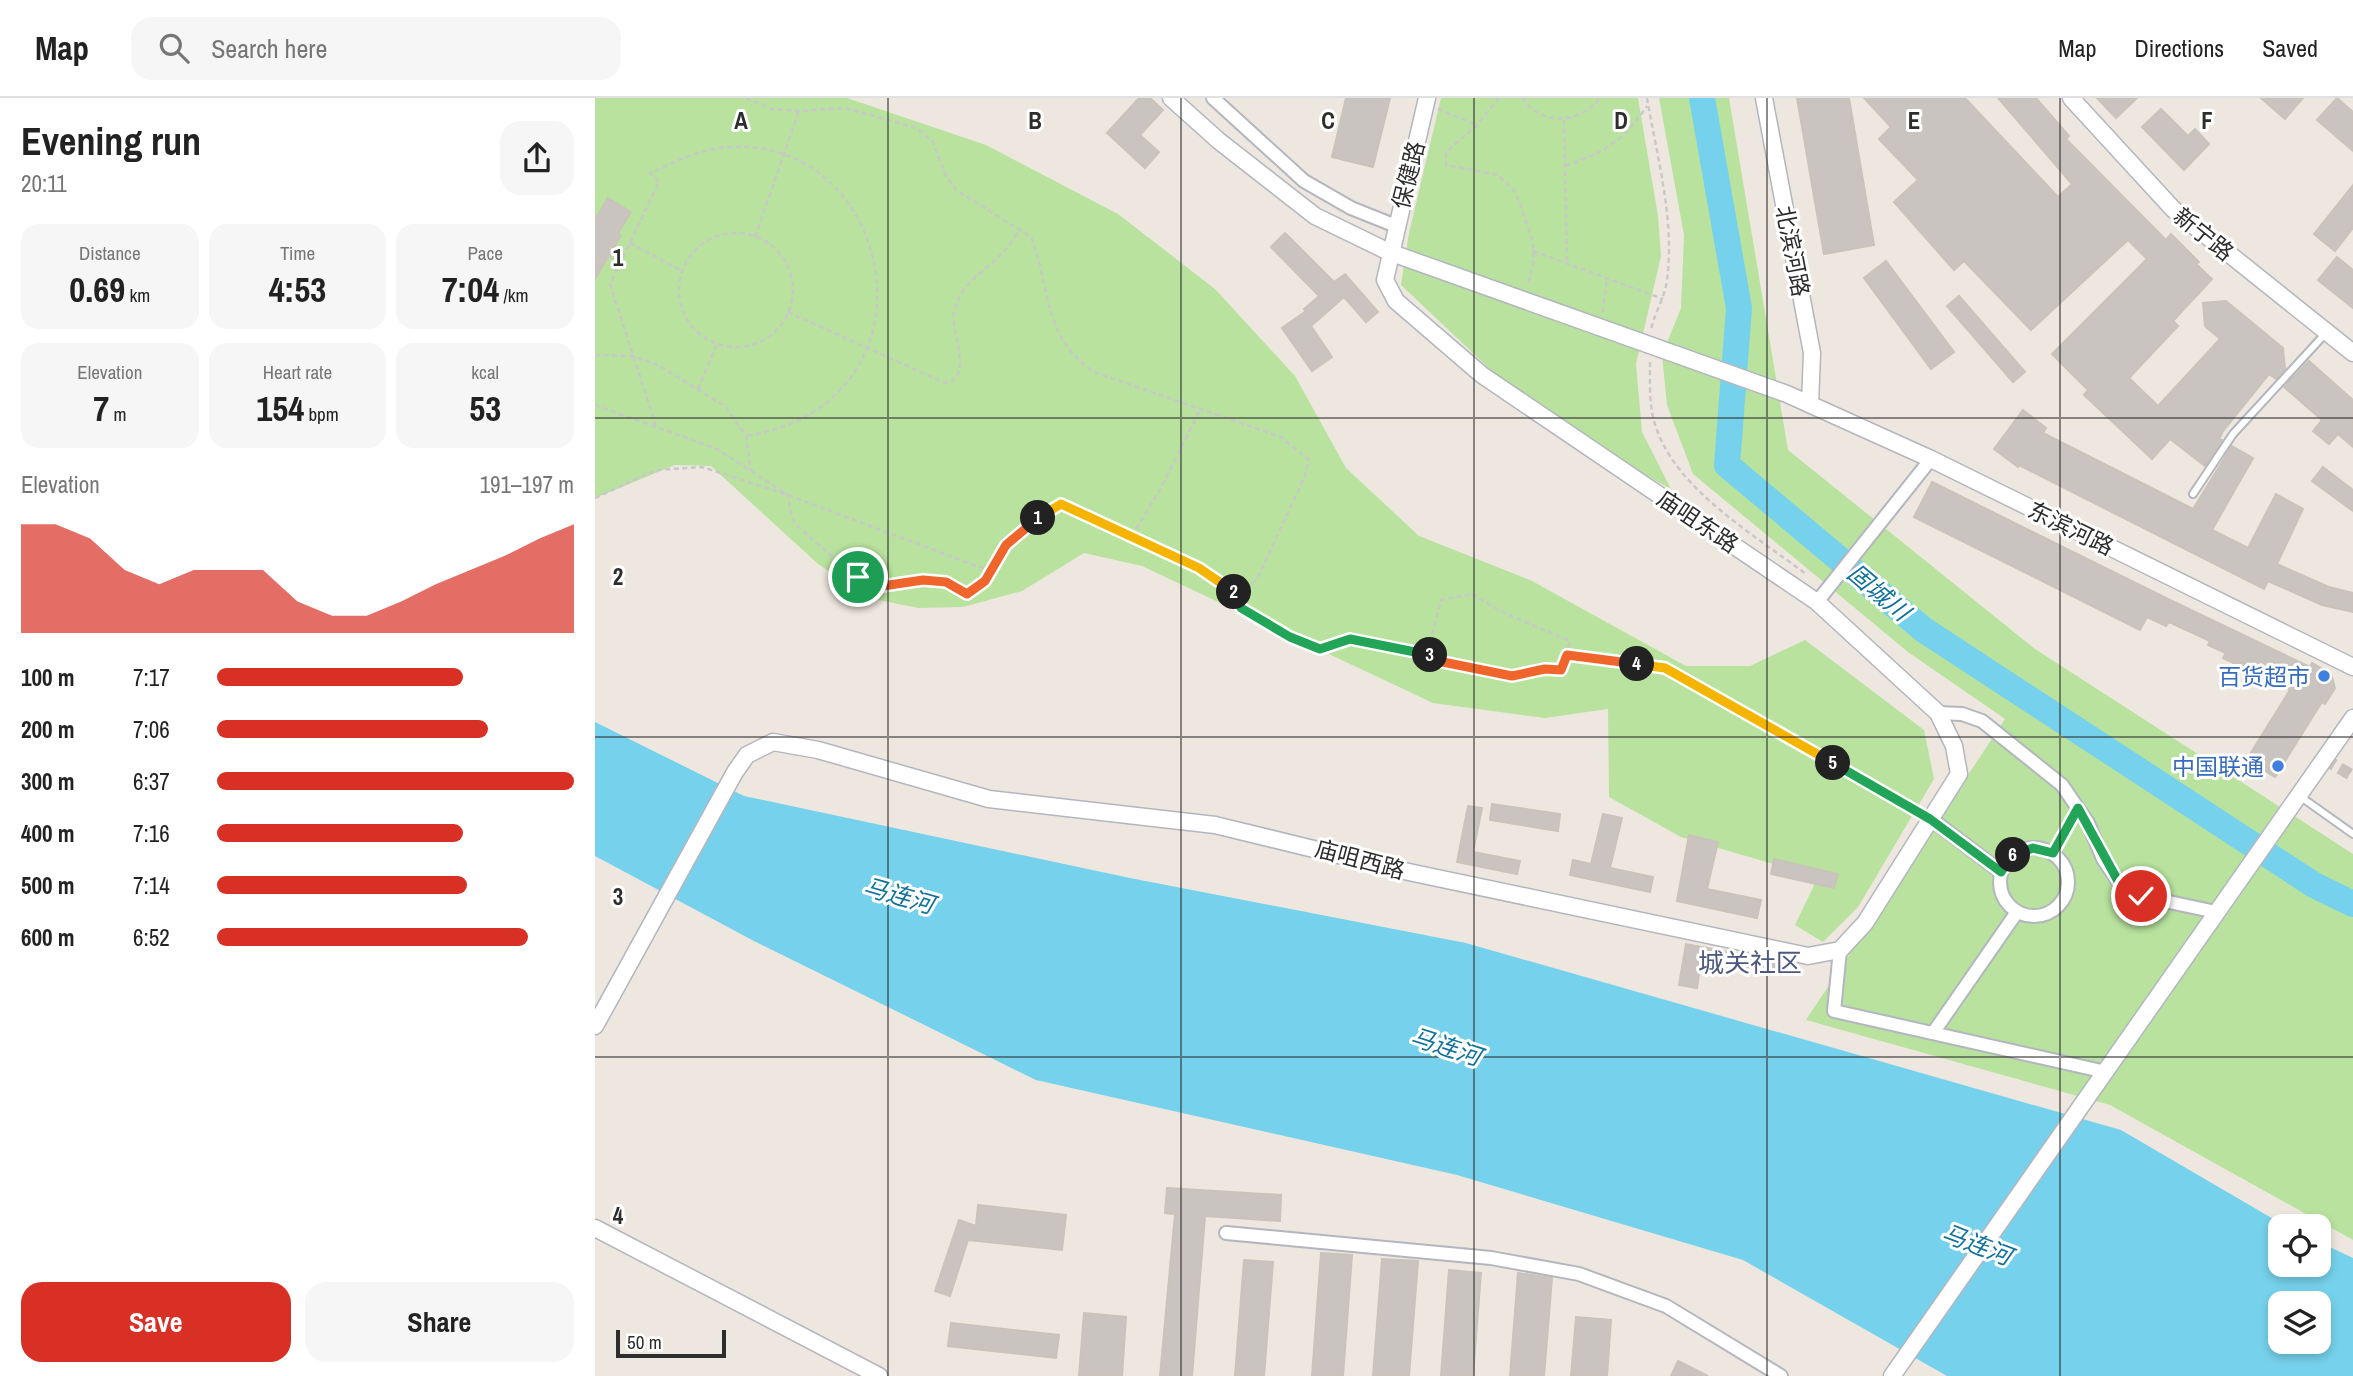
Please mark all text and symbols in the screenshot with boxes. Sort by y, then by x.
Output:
search box [131,17,621,80]
text: Map [35,26,89,70]
icon: search [155,29,193,67]
text: Search here [211,31,327,66]
text: Map [2058,32,2096,64]
text: Directions [2134,32,2224,64]
text: Saved [2262,32,2318,64]
text: A [734,105,748,136]
text: B [1028,105,1042,136]
text: C [1321,105,1335,136]
text: D [1614,105,1628,136]
text: E [1908,105,1920,136]
text: F [2201,105,2213,136]
text: Evening run [21,116,201,167]
button: share [500,121,574,195]
street label: 保健路 [1385,138,1431,212]
text: 20:11 [21,168,67,199]
street label: 新宁路 [2167,200,2241,268]
street label: 北滨河路 [1769,203,1817,299]
text: Distance [79,240,141,266]
text: Time [280,240,315,266]
text: Pace [467,240,503,266]
text: 1 [613,242,624,273]
text: 0.69 [69,266,125,313]
text: 4:53 [269,266,326,313]
text: 7:04 [442,266,499,313]
text: km [125,282,150,308]
text: /km [499,282,529,308]
text: Elevation [77,359,142,385]
text: Heart rate [263,359,332,385]
text: kcal [471,359,499,385]
text: 7 [93,385,109,432]
text: 154 [256,385,304,432]
text: 53 [469,385,501,432]
text: m [109,401,126,427]
text: bpm [304,401,339,427]
text: Elevation [21,469,100,500]
text: 191–197 m [480,469,574,500]
street label: 庙咀东路 [1651,482,1745,560]
street label: 东滨河路 [2023,494,2119,562]
pin: 1 [1021,500,1055,536]
text: 1 [1033,504,1042,530]
pin [828,547,888,607]
water label: 固城川 [1841,557,1919,629]
icon: arrive [839,558,877,596]
text: 2 [613,561,623,592]
pin: 2 [1217,574,1251,610]
text: 2 [1229,578,1238,604]
pin: 3 [1413,638,1447,672]
text: 3 [1425,641,1434,667]
pin: 4 [1619,646,1655,682]
text: 4 [1632,650,1641,676]
place label: 百货超市 [2218,661,2310,692]
text: 100 m [21,662,74,693]
text: 7:17 [133,662,170,693]
marker: 百货超市 [2316,668,2332,684]
text: 200 m [21,714,74,745]
text: 7:06 [133,714,170,745]
pin: 5 [1815,746,1851,780]
text: 5 [1828,749,1837,775]
place label: 中国联通 [2172,751,2264,782]
marker: 中国联通 [2270,758,2286,774]
text: 300 m [21,766,74,797]
text: 6:37 [133,766,170,797]
text: 400 m [21,818,74,849]
text: 7:16 [133,818,170,849]
street label: 庙咀西路 [1312,832,1408,886]
pin: 6 [1995,838,2031,872]
text: 6 [2008,841,2017,867]
pin [2111,866,2171,926]
text: 500 m [21,870,74,901]
text: 7:14 [133,870,170,901]
water label: 马连河 [860,870,942,921]
icon: check [2122,877,2160,915]
text: 3 [613,881,623,912]
text: 600 m [21,922,74,953]
text: 6:52 [133,922,170,953]
district label: 城关社区 [1698,945,1802,980]
water label: 马连河 [1407,1020,1489,1074]
text: 4 [613,1200,624,1231]
map controls [2268,1214,2331,1354]
button: locate [2268,1214,2331,1277]
water label: 马连河 [1938,1216,2020,1273]
button: Save [21,1282,291,1362]
button: Share [305,1282,574,1362]
button: layers [2268,1291,2331,1354]
scale bar [616,1327,726,1359]
text: 50 m [627,1329,662,1355]

